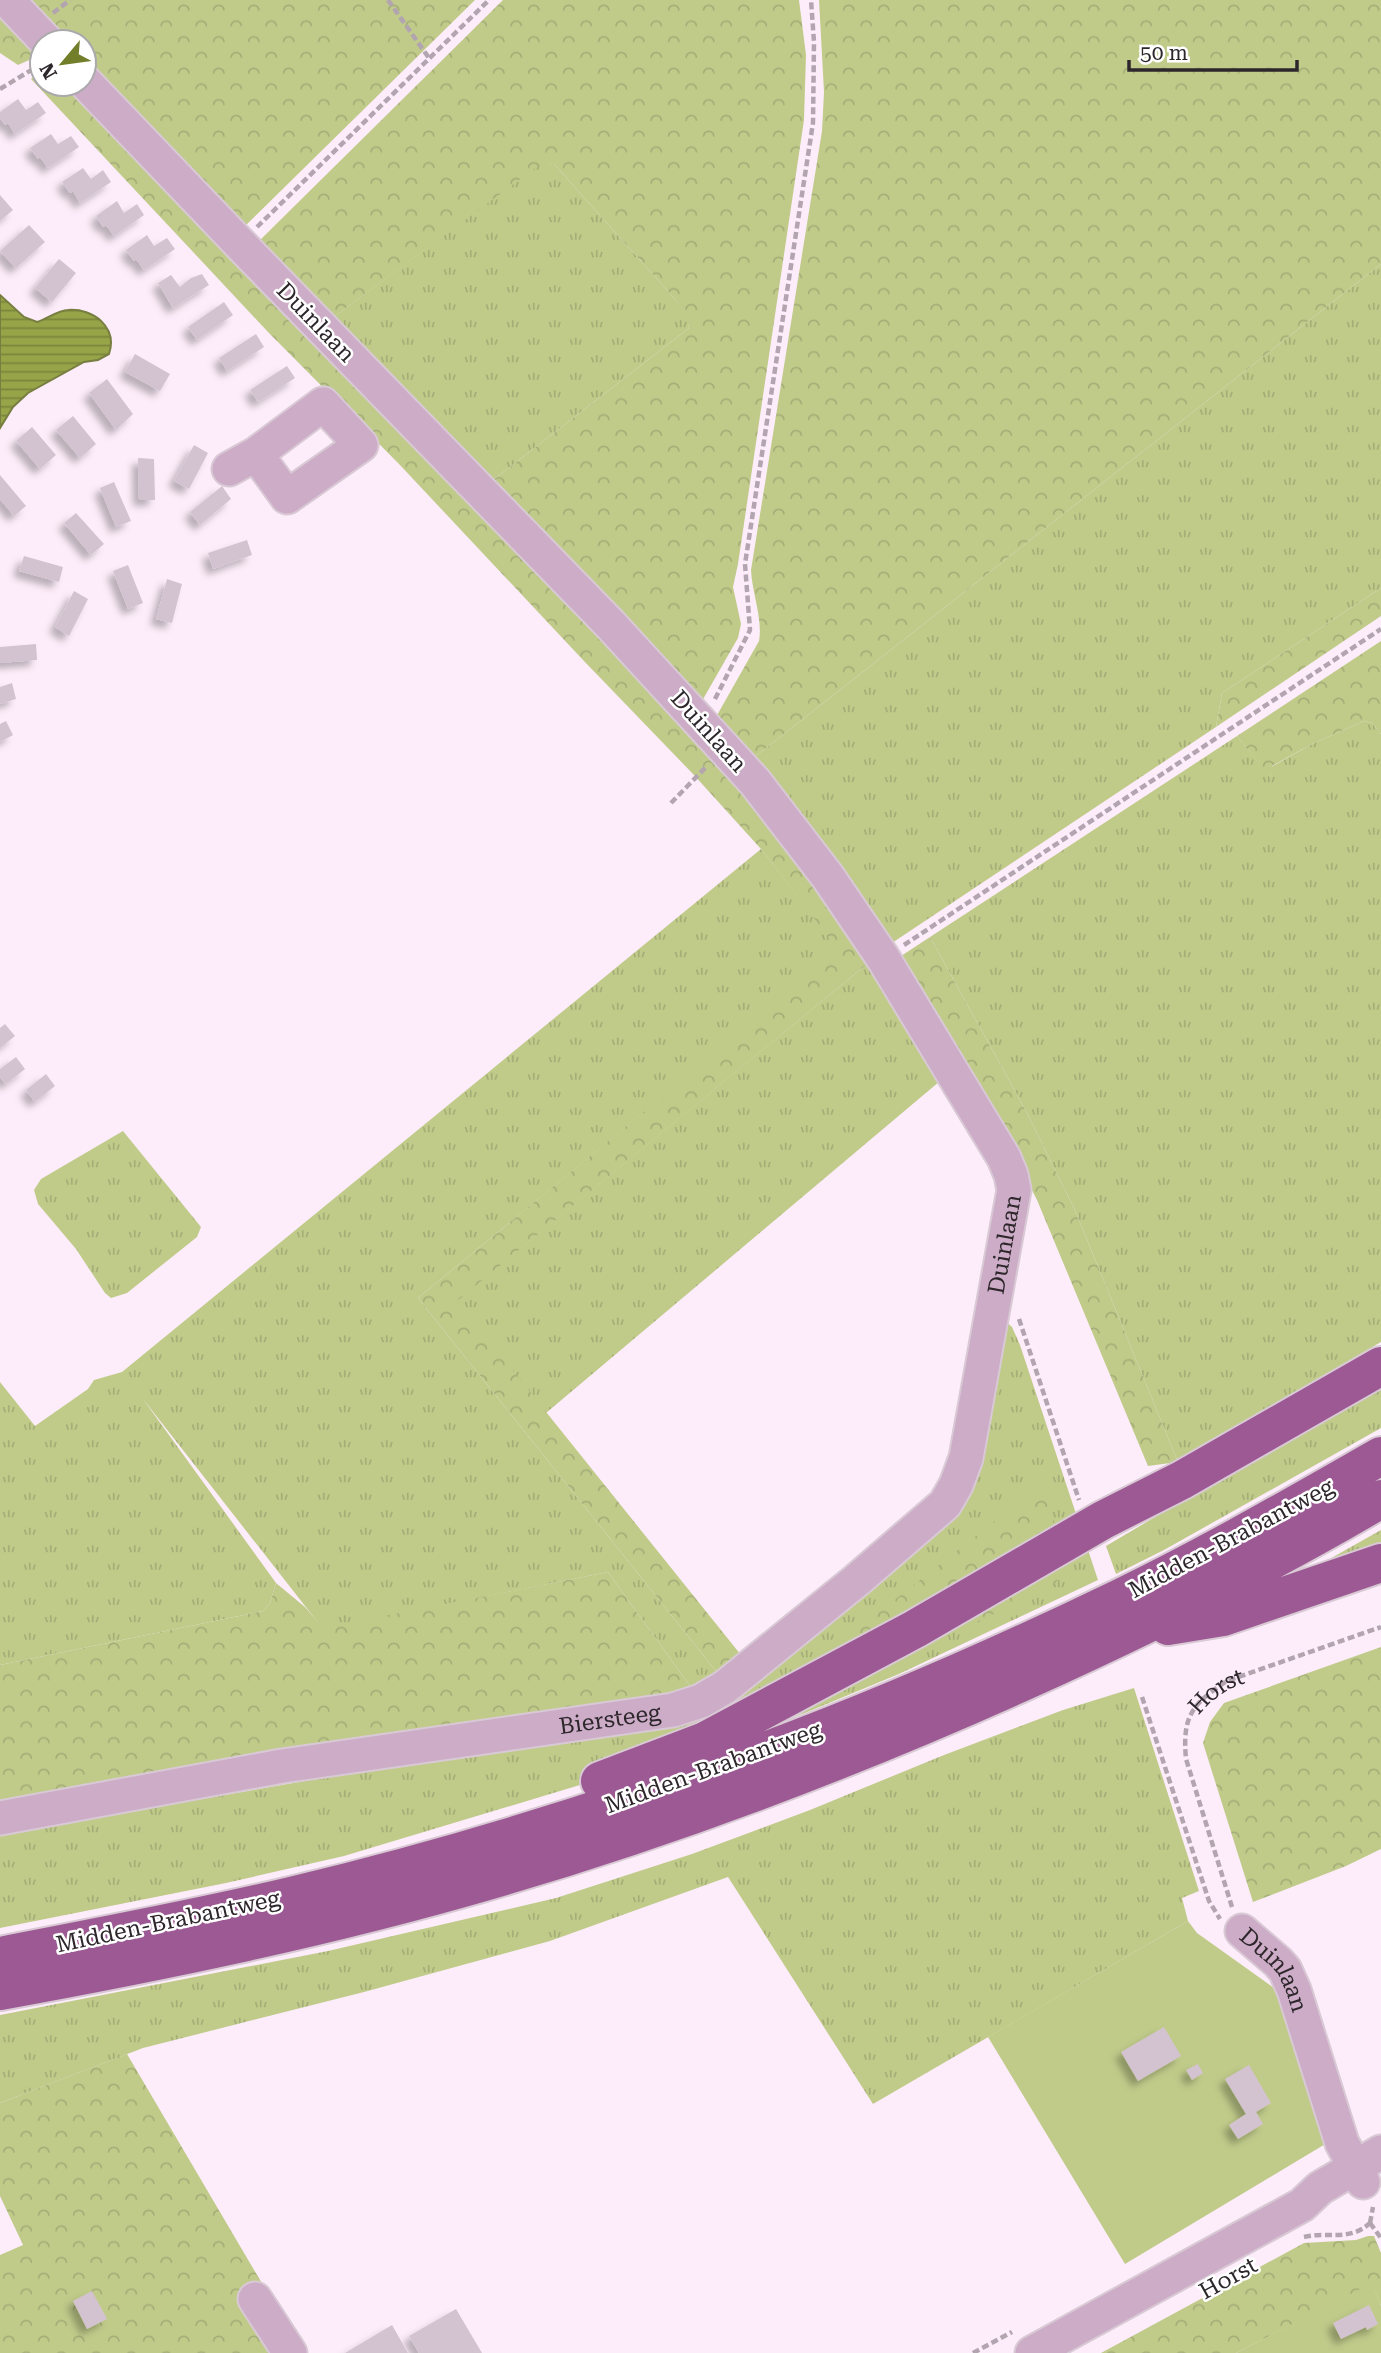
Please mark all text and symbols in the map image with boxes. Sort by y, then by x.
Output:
north arrow [28,28,98,98]
scale bar [1129,28,1297,72]
text: 50 m [1140,41,1188,65]
text: N [35,59,62,83]
street label: Duinlaan [271,277,360,368]
street label: Duinlaan [665,685,752,778]
street label: Duinlaan [983,1192,1027,1296]
street label: Midden-Brabantweg [1124,1473,1338,1604]
street label: Horst [1183,1663,1248,1719]
street label: Biersteeg [557,1699,663,1740]
street label: Midden-Brabantweg [601,1716,825,1819]
street label: Midden-Brabantweg [54,1885,283,1958]
street label: Duinlaan [1234,1922,1313,2016]
street label: Horst [1195,2251,1262,2305]

